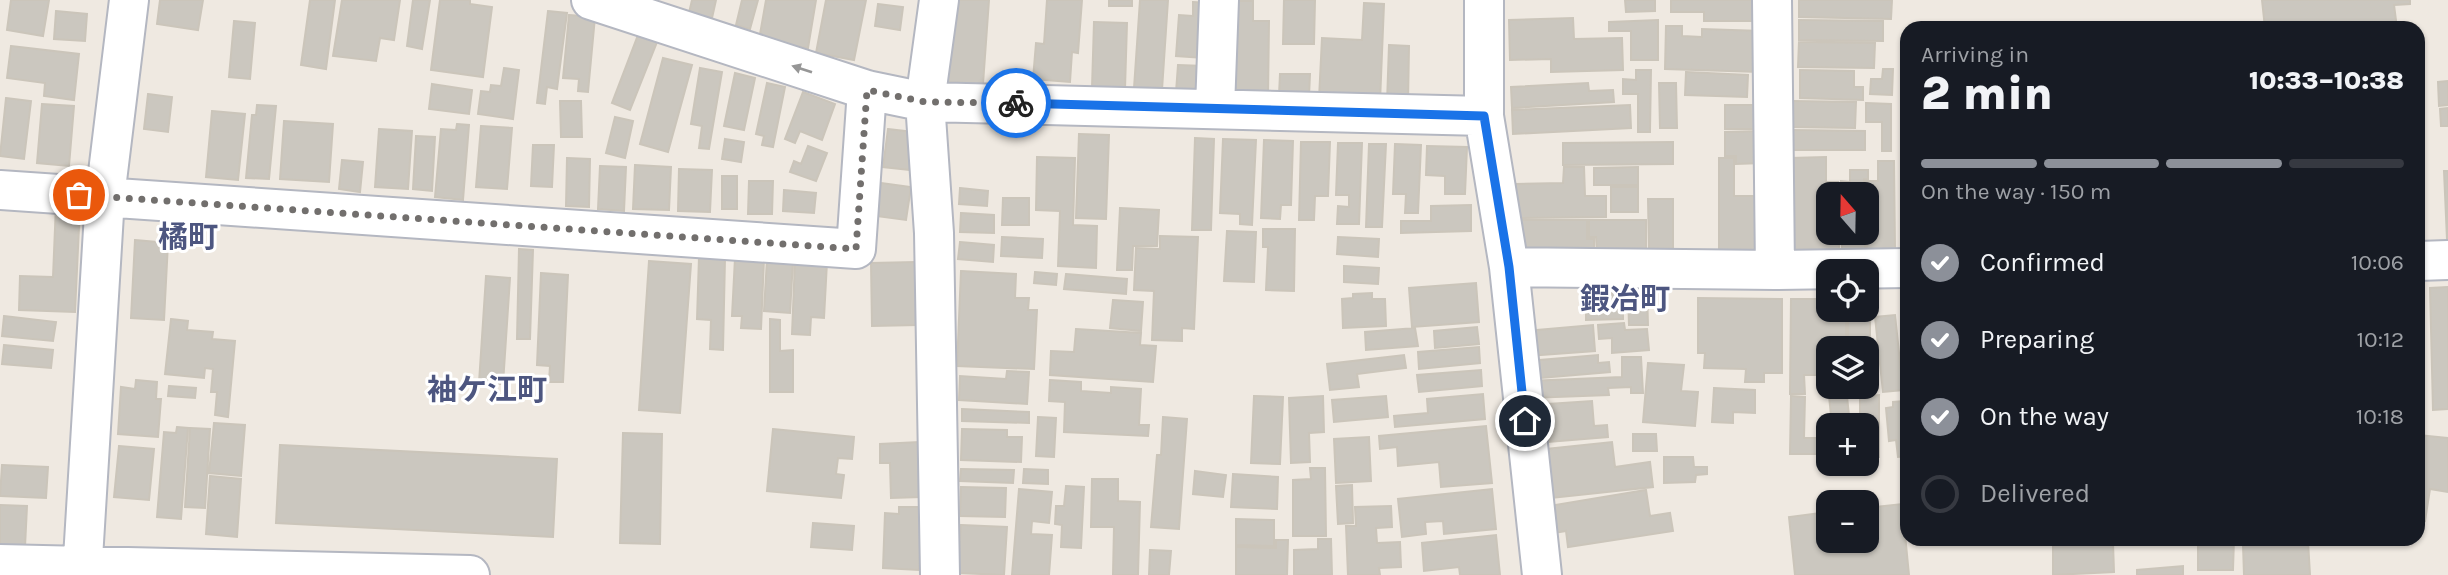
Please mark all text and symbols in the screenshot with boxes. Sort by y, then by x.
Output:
text: Arriving in [1921,41,2029,68]
one-way arrow [791,63,812,73]
text: 10:33–10:38 [2249,65,2404,96]
text: 2 min [1921,67,2053,121]
courier [981,68,1051,138]
icon: bike [997,84,1035,122]
pin [49,165,109,225]
icon: bag [60,176,98,214]
text: On the way · 150 m [1921,178,2111,205]
north arrow [1816,182,1880,245]
map controls [1816,182,1879,553]
district label: 橘町 [158,219,218,255]
icon: check [1921,244,1959,282]
text: Confirmed [1980,247,2105,278]
text: 10:06 [2351,249,2404,276]
button: locate [1816,259,1879,322]
district label: 鍜冶町 [1580,281,1670,317]
icon: check [1921,321,1959,359]
text: Preparing [1980,324,2094,355]
text: 10:12 [2357,326,2404,353]
button: layers [1816,336,1879,399]
district label: 袖ケ江町 [427,372,547,408]
pin [1495,391,1555,451]
icon: check [1921,398,1959,436]
text: On the way [1980,401,2109,432]
icon: home [1506,402,1544,440]
text: 10:18 [2356,403,2404,430]
button: + [1816,413,1879,476]
text: Delivered [1980,478,2090,509]
button: − [1816,490,1879,553]

